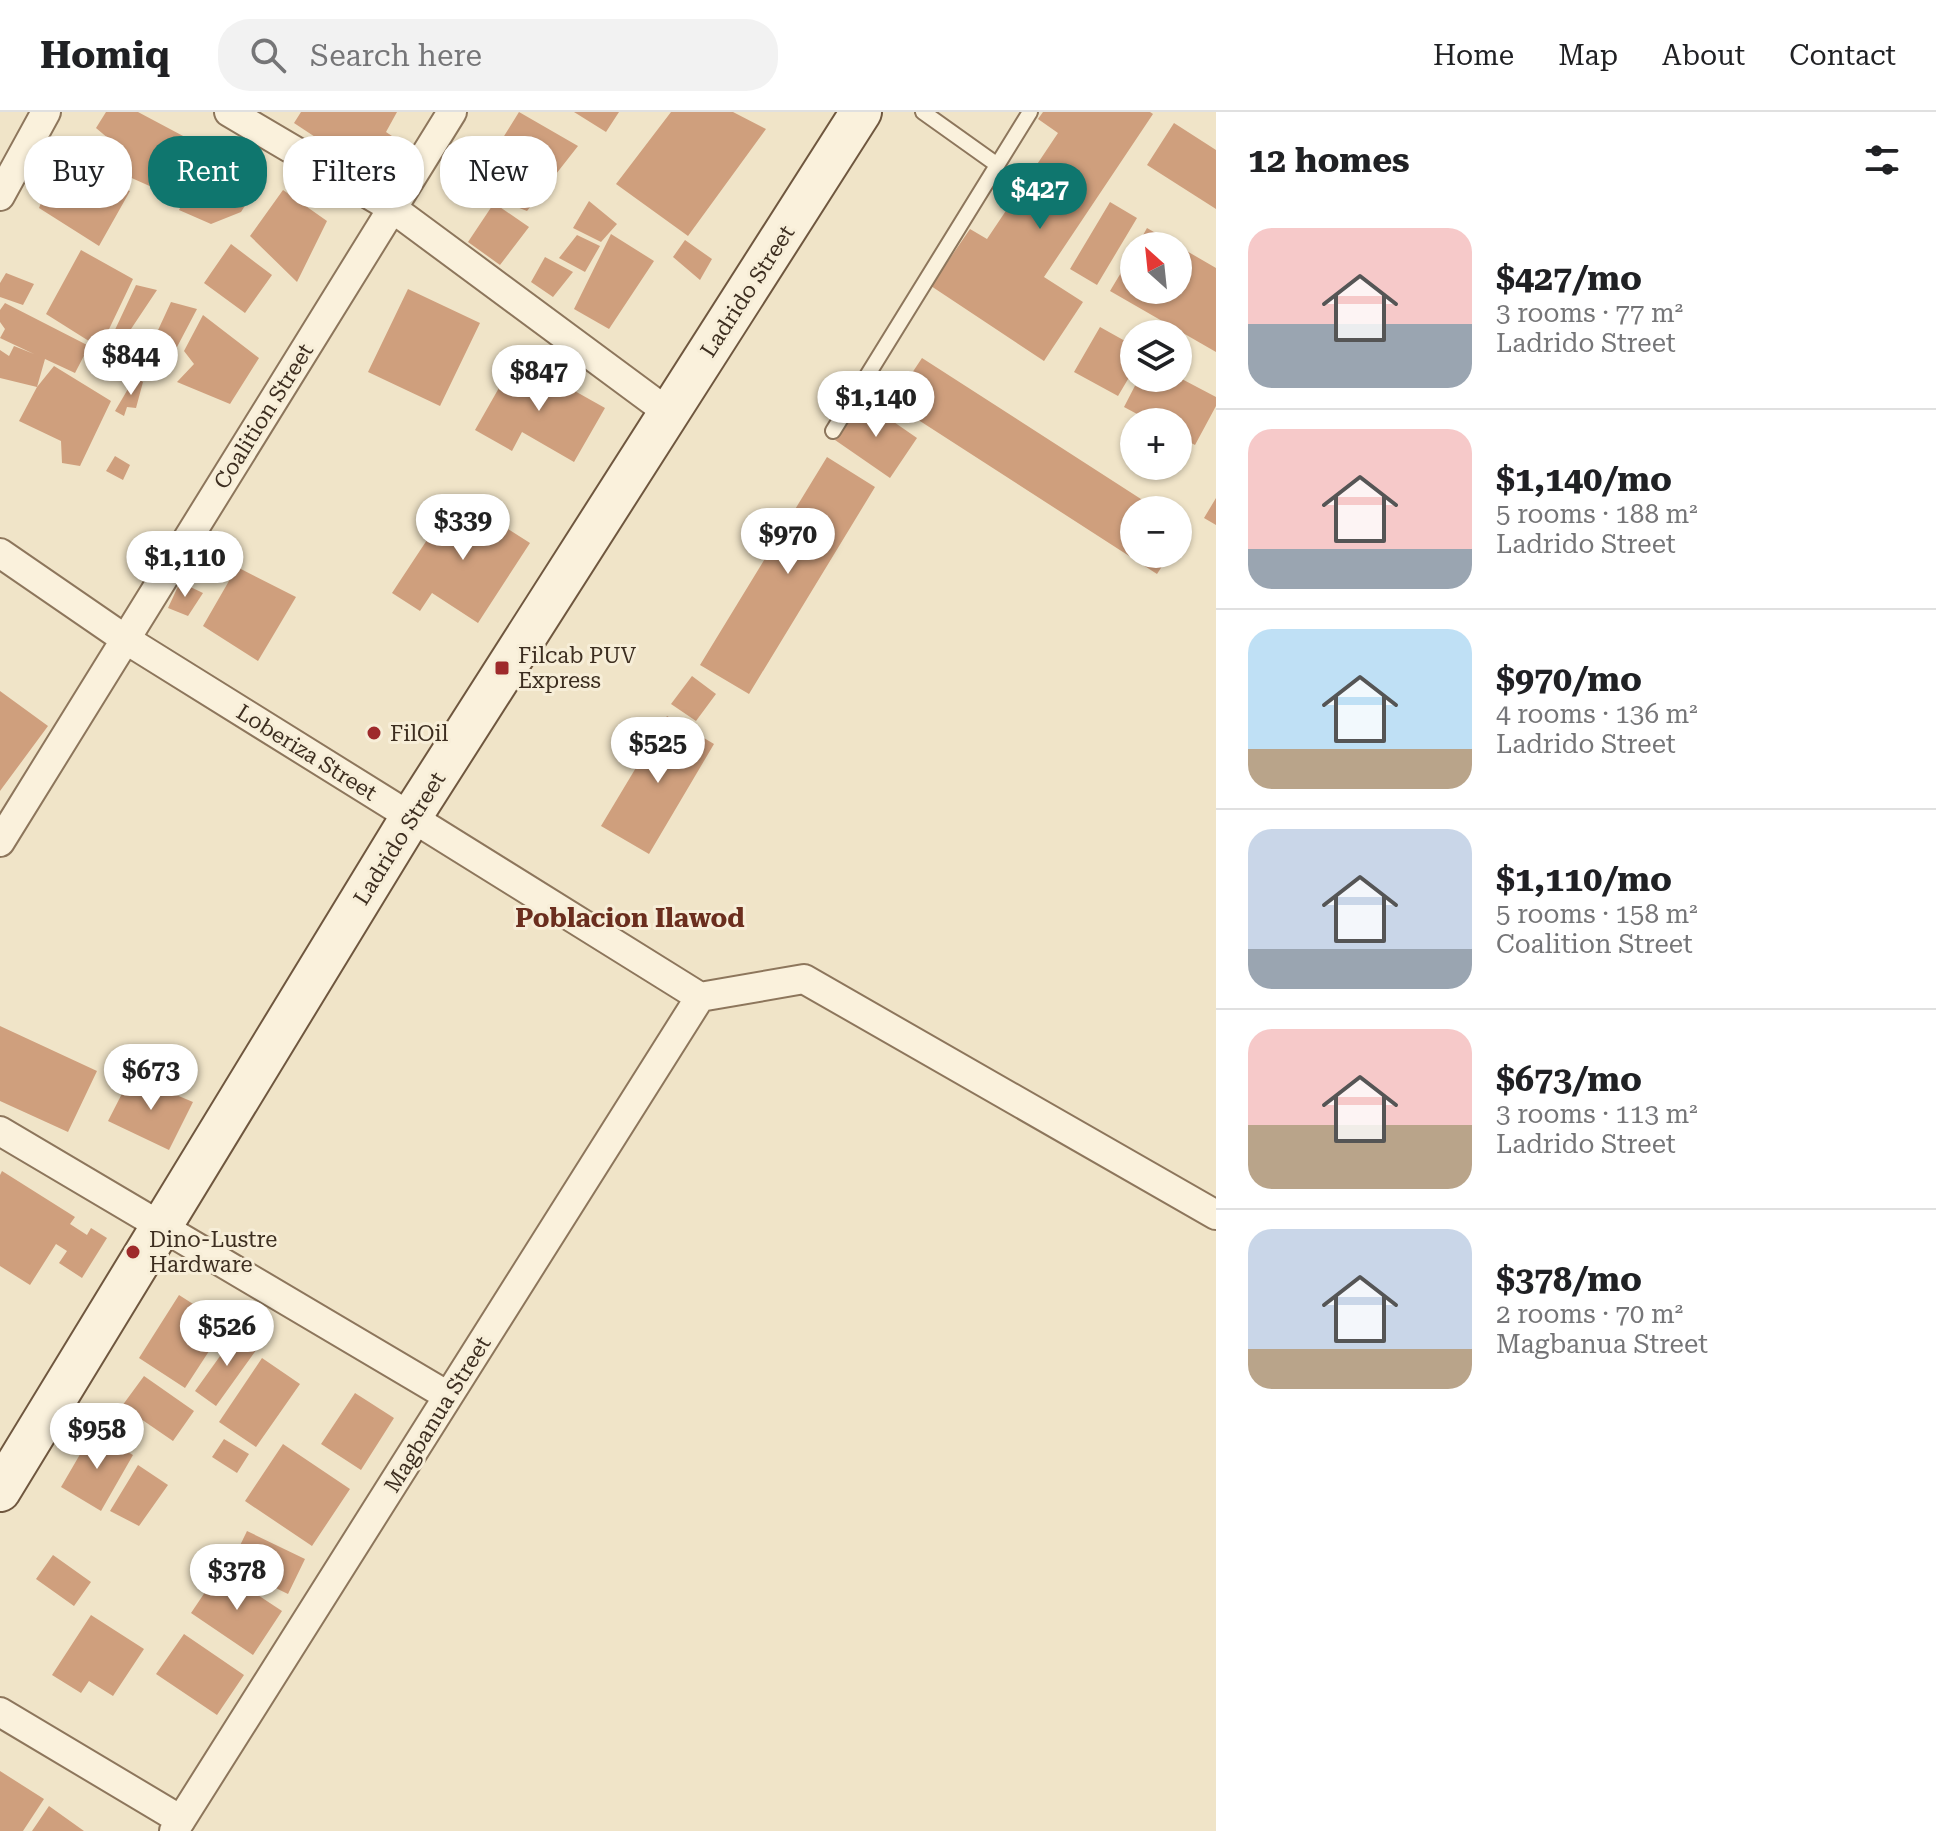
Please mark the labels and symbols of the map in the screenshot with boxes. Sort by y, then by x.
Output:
pin: $427 [993,163,1087,231]
street label: Ladrido Street [696,221,799,362]
north arrow [1120,232,1192,304]
pin: $844 [84,329,178,397]
street label: Coalition Street [209,339,318,493]
pin: $847 [492,345,586,413]
pin: $1,140 [811,371,941,439]
pin: $339 [416,494,510,562]
pin: $970 [741,508,835,576]
pin: $1,110 [120,531,250,599]
place label: Filcab PUV Express [518,643,637,693]
marker: Filcab PUV Express [493,659,511,677]
street label: Loberiza Street [232,699,381,806]
pin: $525 [611,717,705,785]
place label: FilOil [390,721,449,746]
marker: FilOil [365,724,383,742]
street label: Ladrido Street [349,767,450,909]
district label: Poblacion Ilawod [515,903,745,933]
pin: $673 [104,1044,198,1112]
place label: Dino-Lustre Hardware [149,1227,277,1277]
marker: Dino-Lustre Hardware [124,1243,142,1261]
pin: $526 [180,1300,274,1368]
street label: Magbanua Street [379,1332,496,1497]
pin: $958 [50,1403,144,1471]
pin: $378 [190,1544,284,1612]

